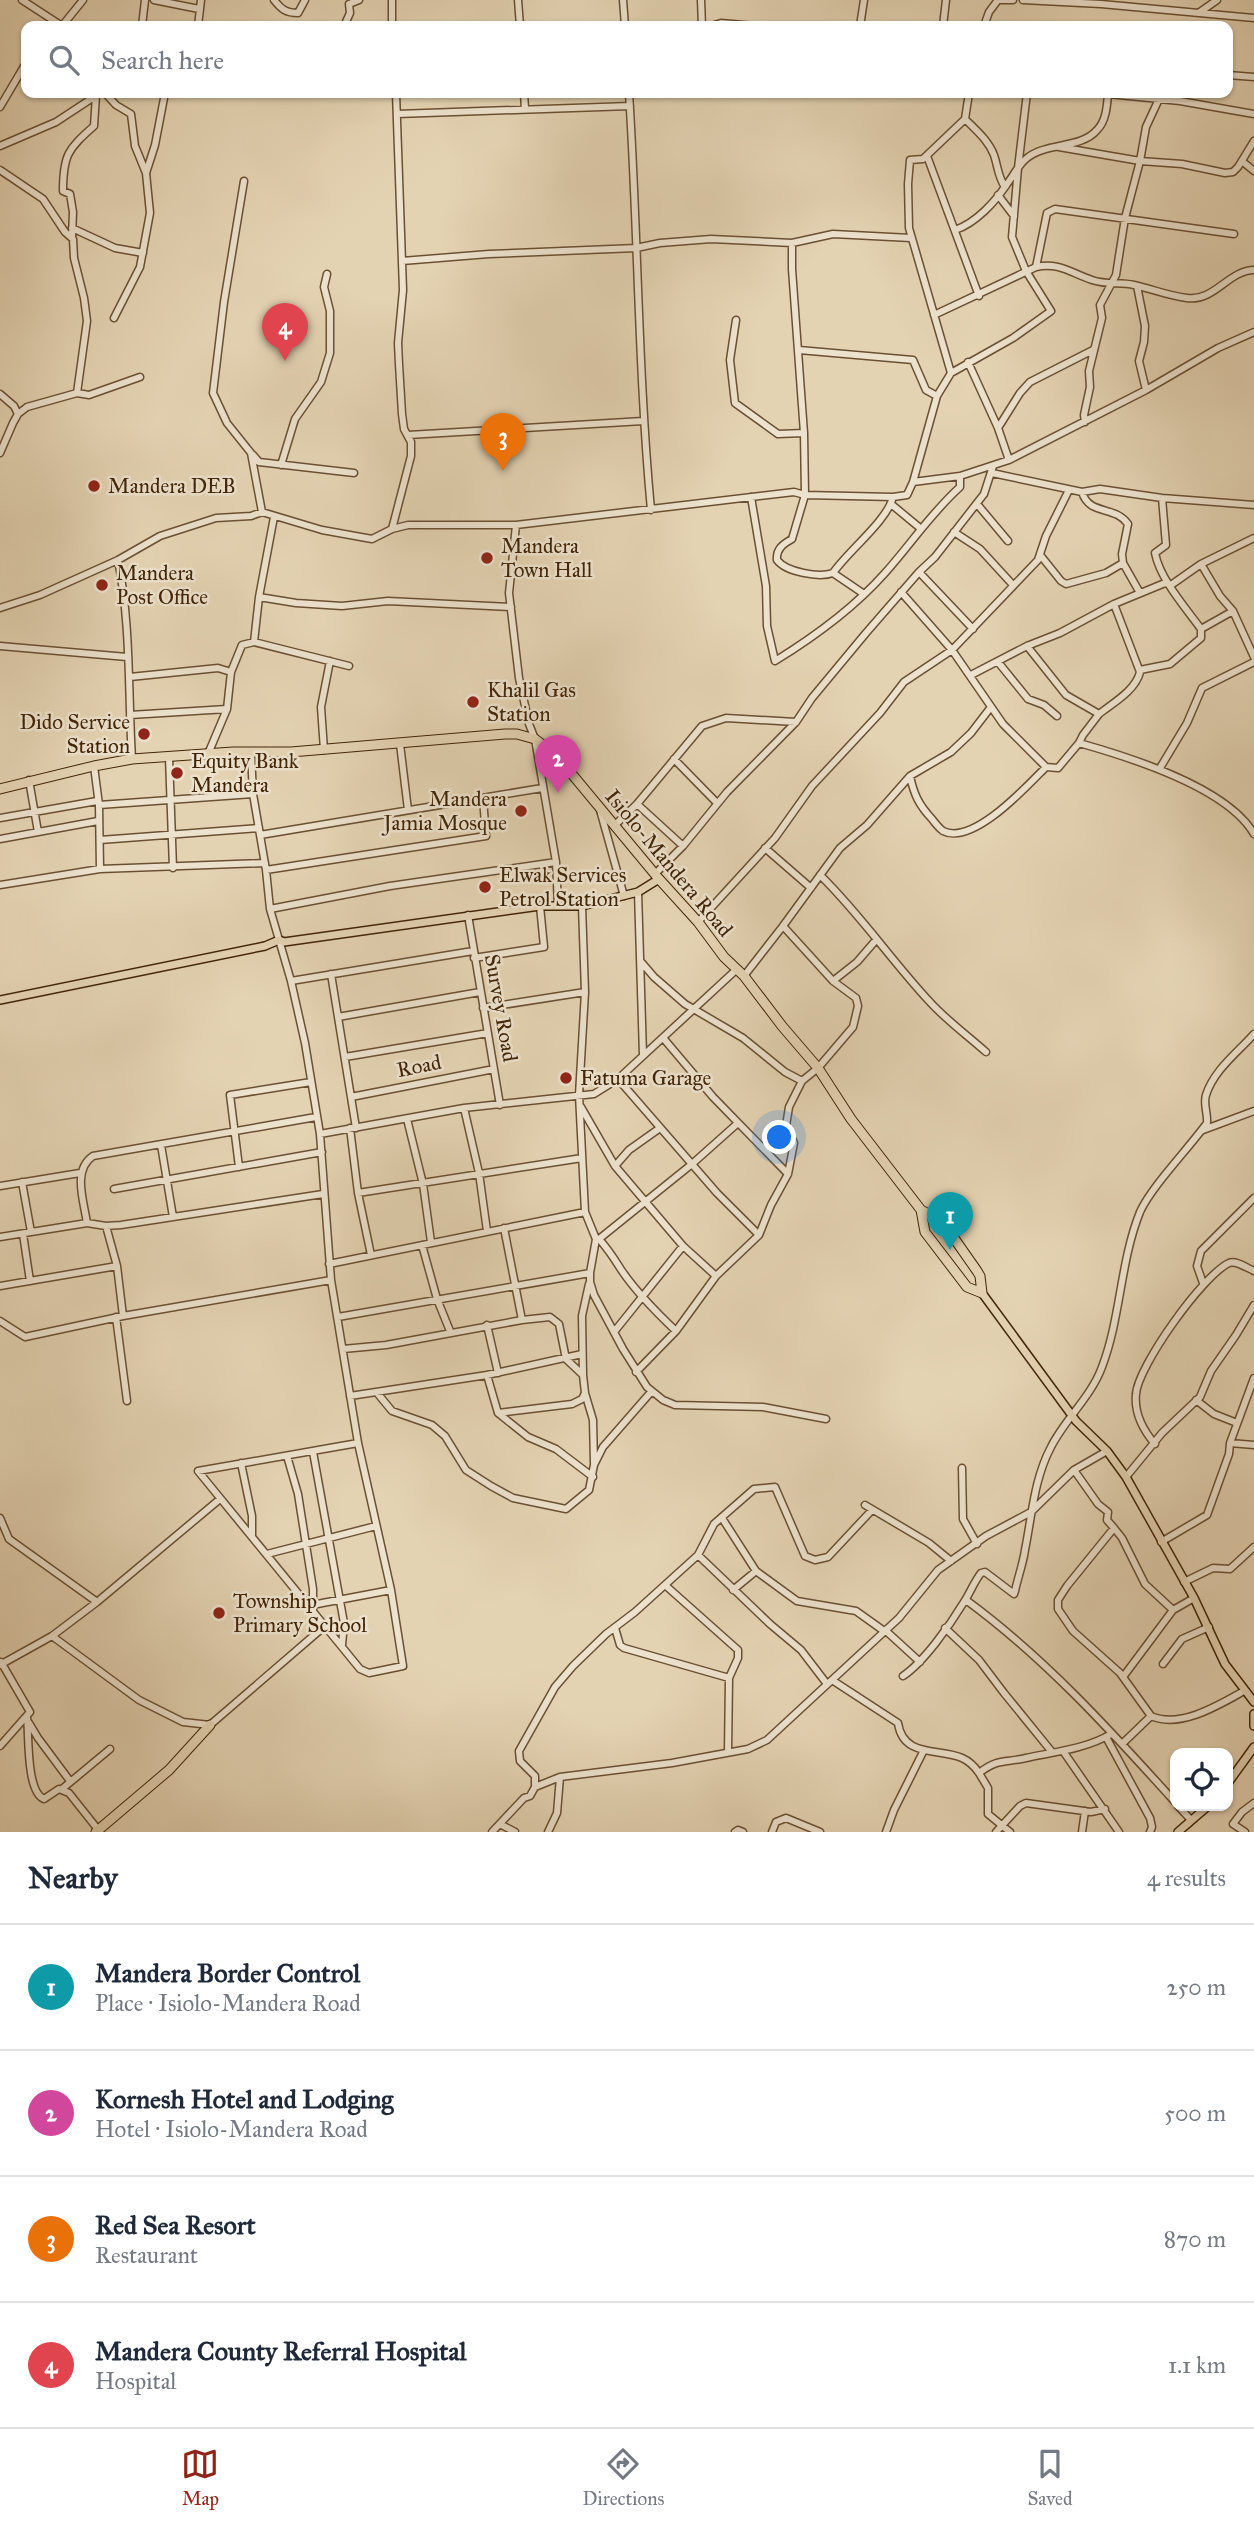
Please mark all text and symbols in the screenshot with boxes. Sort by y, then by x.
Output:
search box [21,21,1233,98]
icon: search [45,41,83,79]
text: Search here [101,44,224,76]
pin: 4 [262,303,308,361]
pin: 3 [480,413,526,471]
place label: Mandera DEB [108,473,236,499]
marker: Mandera DEB [86,478,102,494]
place label: Mandera Town Hall [501,533,593,583]
marker: Mandera Town Hall [479,550,495,566]
place label: Mandera Post Office [116,560,208,610]
marker: Mandera Post Office [94,577,110,593]
place label: Khalil Gas Station [487,677,576,727]
marker: Khalil Gas Station [465,694,481,710]
place label: Dido Service Station [20,709,130,759]
marker: Dido Service Station [136,726,152,742]
pin: 2 [535,735,581,793]
place label: Equity Bank Mandera [191,748,299,798]
marker: Equity Bank Mandera [169,765,185,781]
street label: Isiolo-Mandera Road [600,784,739,943]
place label: Mandera Jamia Mosque [382,786,507,836]
marker: Mandera Jamia Mosque [513,803,529,819]
place label: Elwak Services Petrol Station [499,862,626,912]
marker: Elwak Services Petrol Station [477,879,493,895]
street label: Survey Road [479,952,523,1064]
street label: Road [395,1049,444,1083]
place label: Fatuma Garage [580,1065,712,1091]
marker: Fatuma Garage [558,1070,574,1086]
your location [762,1120,796,1154]
pin: 1 [927,1192,973,1250]
place label: Township Primary School [233,1588,367,1638]
marker: Township Primary School [211,1605,227,1621]
map controls [1170,1748,1233,1811]
button: locate [1170,1748,1233,1811]
text: Nearby [28,1860,118,1896]
text: 4 results [1147,1864,1226,1892]
text: Mandera Border Control [95,1957,360,1989]
text: 1 [46,1973,56,2001]
text: 250 m [1166,1973,1226,2001]
text: Place · Isiolo-Mandera Road [95,1989,361,2017]
text: Kornesh Hotel and Lodging [95,2083,393,2115]
text: 2 [45,2099,57,2127]
text: 500 m [1164,2099,1226,2127]
text: Hotel · Isiolo-Mandera Road [95,2115,368,2143]
text: Red Sea Resort [95,2209,256,2241]
text: 3 [46,2225,56,2253]
text: 870 m [1164,2225,1226,2253]
text: Restaurant [95,2241,198,2269]
text: Mandera County Referral Hospital [95,2335,467,2367]
text: 4 [45,2351,57,2379]
text: 1.1 km [1168,2351,1226,2379]
text: Hospital [95,2367,177,2395]
tab: Map [181,2445,219,2510]
tab: Directions [582,2445,664,2510]
tab: Saved [1027,2445,1073,2510]

